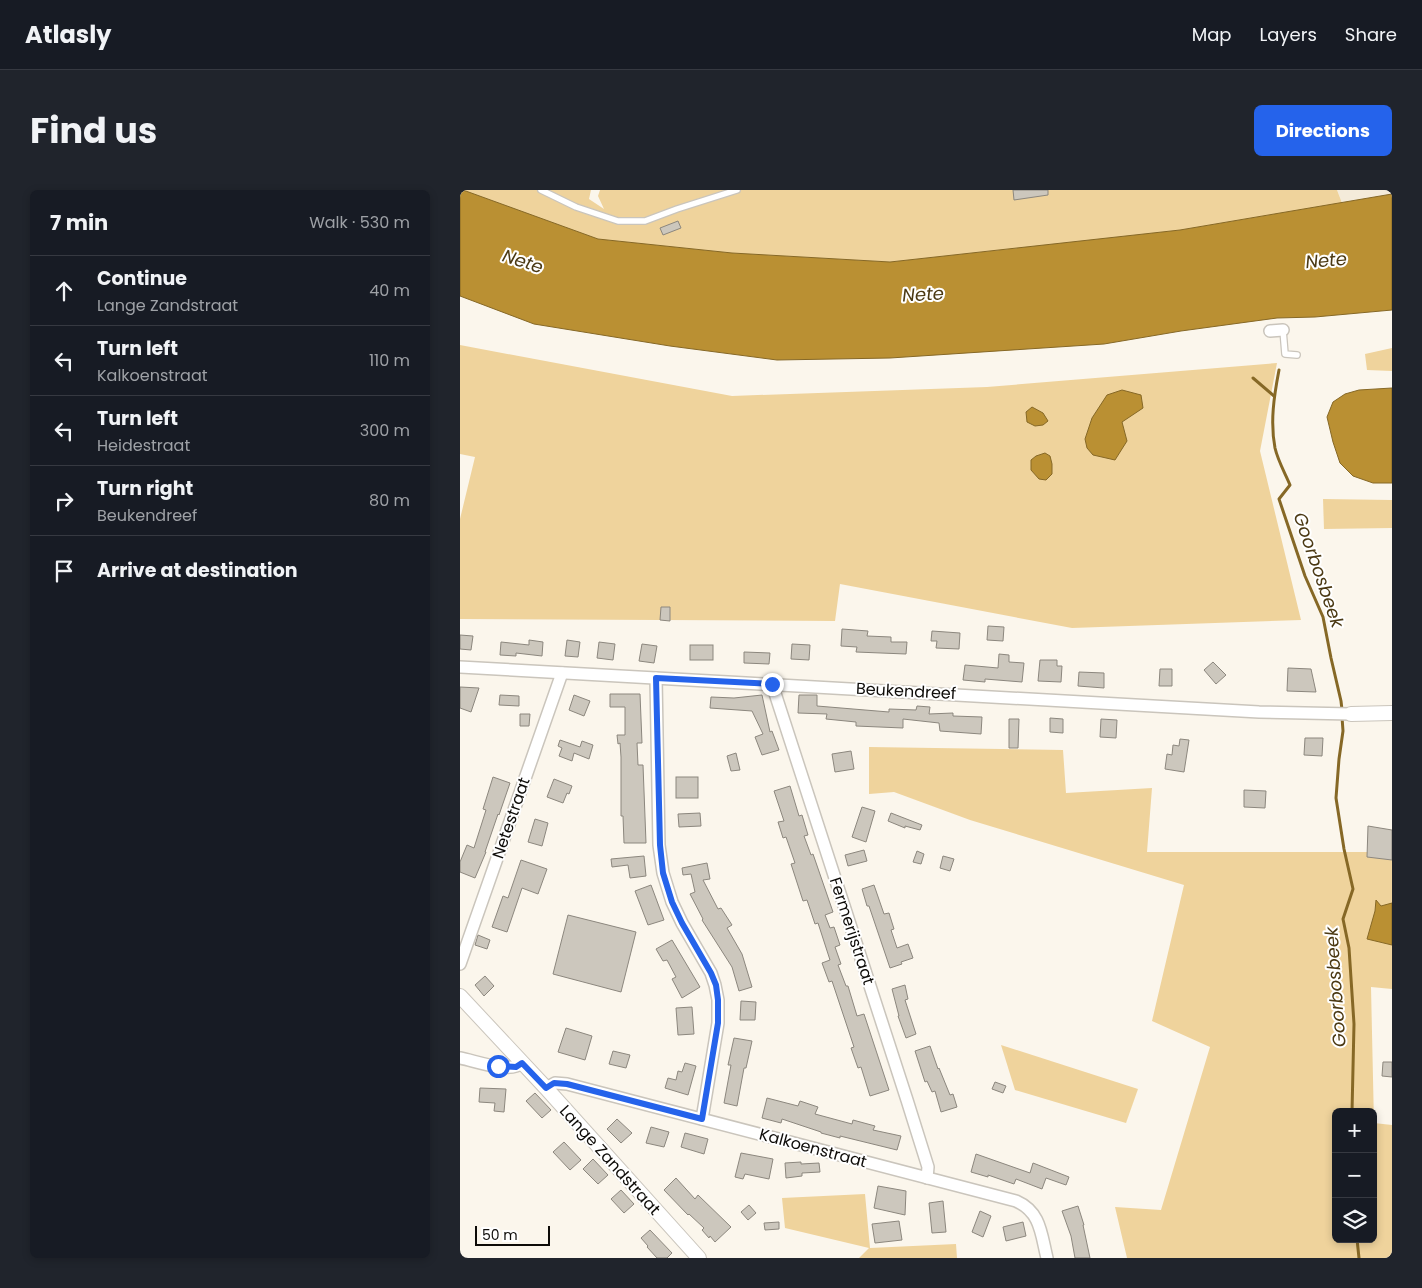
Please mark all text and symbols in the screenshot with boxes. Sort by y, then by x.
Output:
text: Atlasly [25,18,111,51]
text: Map [1192,22,1232,47]
text: Layers [1260,22,1317,47]
text: Share [1345,22,1397,47]
button: Directions [1254,105,1392,156]
text: Find us [30,106,157,155]
text: 7 min [50,208,108,237]
text: Walk · 530 m [309,211,410,234]
water label: Nete [499,243,547,279]
water label: Nete [1304,246,1348,274]
text: Continue [97,265,187,292]
icon: ahead [50,277,78,305]
text: 40 m [369,279,410,302]
water label: Nete [902,280,944,308]
text: Lange Zandstraat [97,294,238,317]
text: Turn left [97,335,178,362]
icon: left [50,347,78,375]
text: 110 m [369,349,410,372]
text: Kalkoenstraat [97,364,208,387]
text: Turn left [97,405,178,432]
icon: left [50,417,78,445]
text: 300 m [360,419,410,442]
text: Heidestraat [97,434,190,457]
text: Turn right [97,475,193,502]
icon: right [50,487,78,515]
text: 80 m [369,489,410,512]
text: Beukendreef [97,504,197,527]
water label: Goorbosbeek [1288,509,1351,632]
icon: arrive [50,557,78,585]
text: Arrive at destination [97,557,298,584]
route end [761,673,784,696]
street label: Beukendreef [855,677,957,705]
street label: Netestraat [486,774,536,862]
street label: Fermerijstraat [824,874,880,988]
water label: Goorbosbeek [1318,925,1352,1048]
route start [487,1055,510,1078]
street label: Lange Zandstraat [554,1100,666,1220]
map controls [1332,1108,1377,1243]
button: + [1332,1108,1377,1153]
street label: Kalkoenstraat [757,1123,870,1173]
button: − [1332,1153,1377,1198]
button: layers [1332,1198,1377,1243]
scale bar [475,1223,550,1246]
text: 50 m [482,1225,518,1245]

